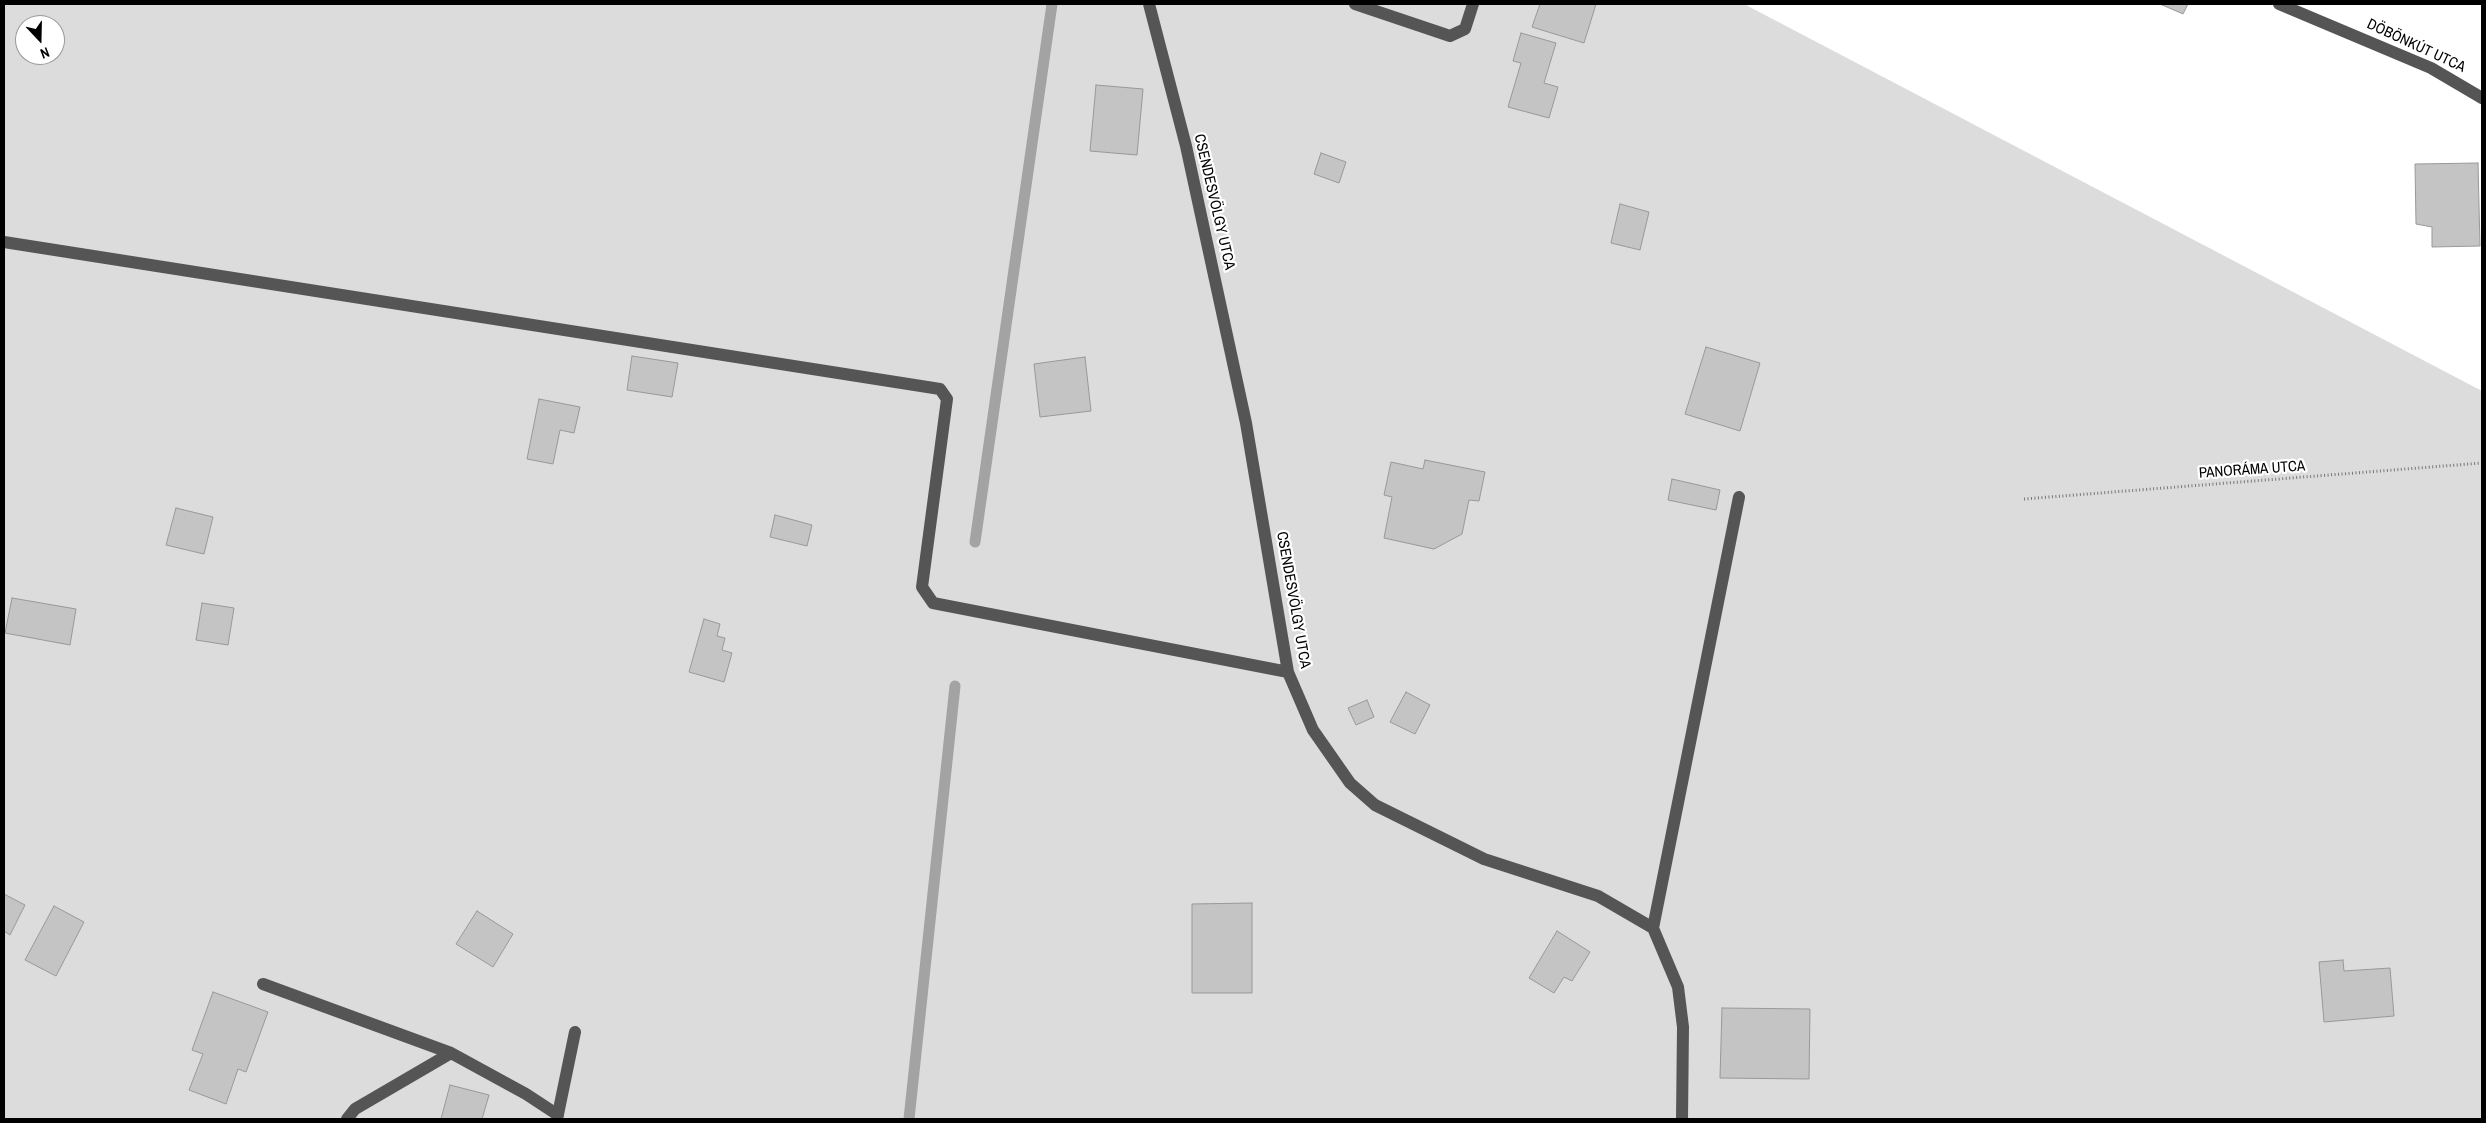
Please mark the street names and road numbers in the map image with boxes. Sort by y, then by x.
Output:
street label: DÖBÖNKÚT UTCA [2364,15,2468,77]
street label: CSENDESVÖLGY UTCA [1190,132,1238,272]
street label: PANORÁMA UTCA [2198,457,2306,483]
street label: CSENDESVÖLGY UTCA [1272,530,1314,670]

